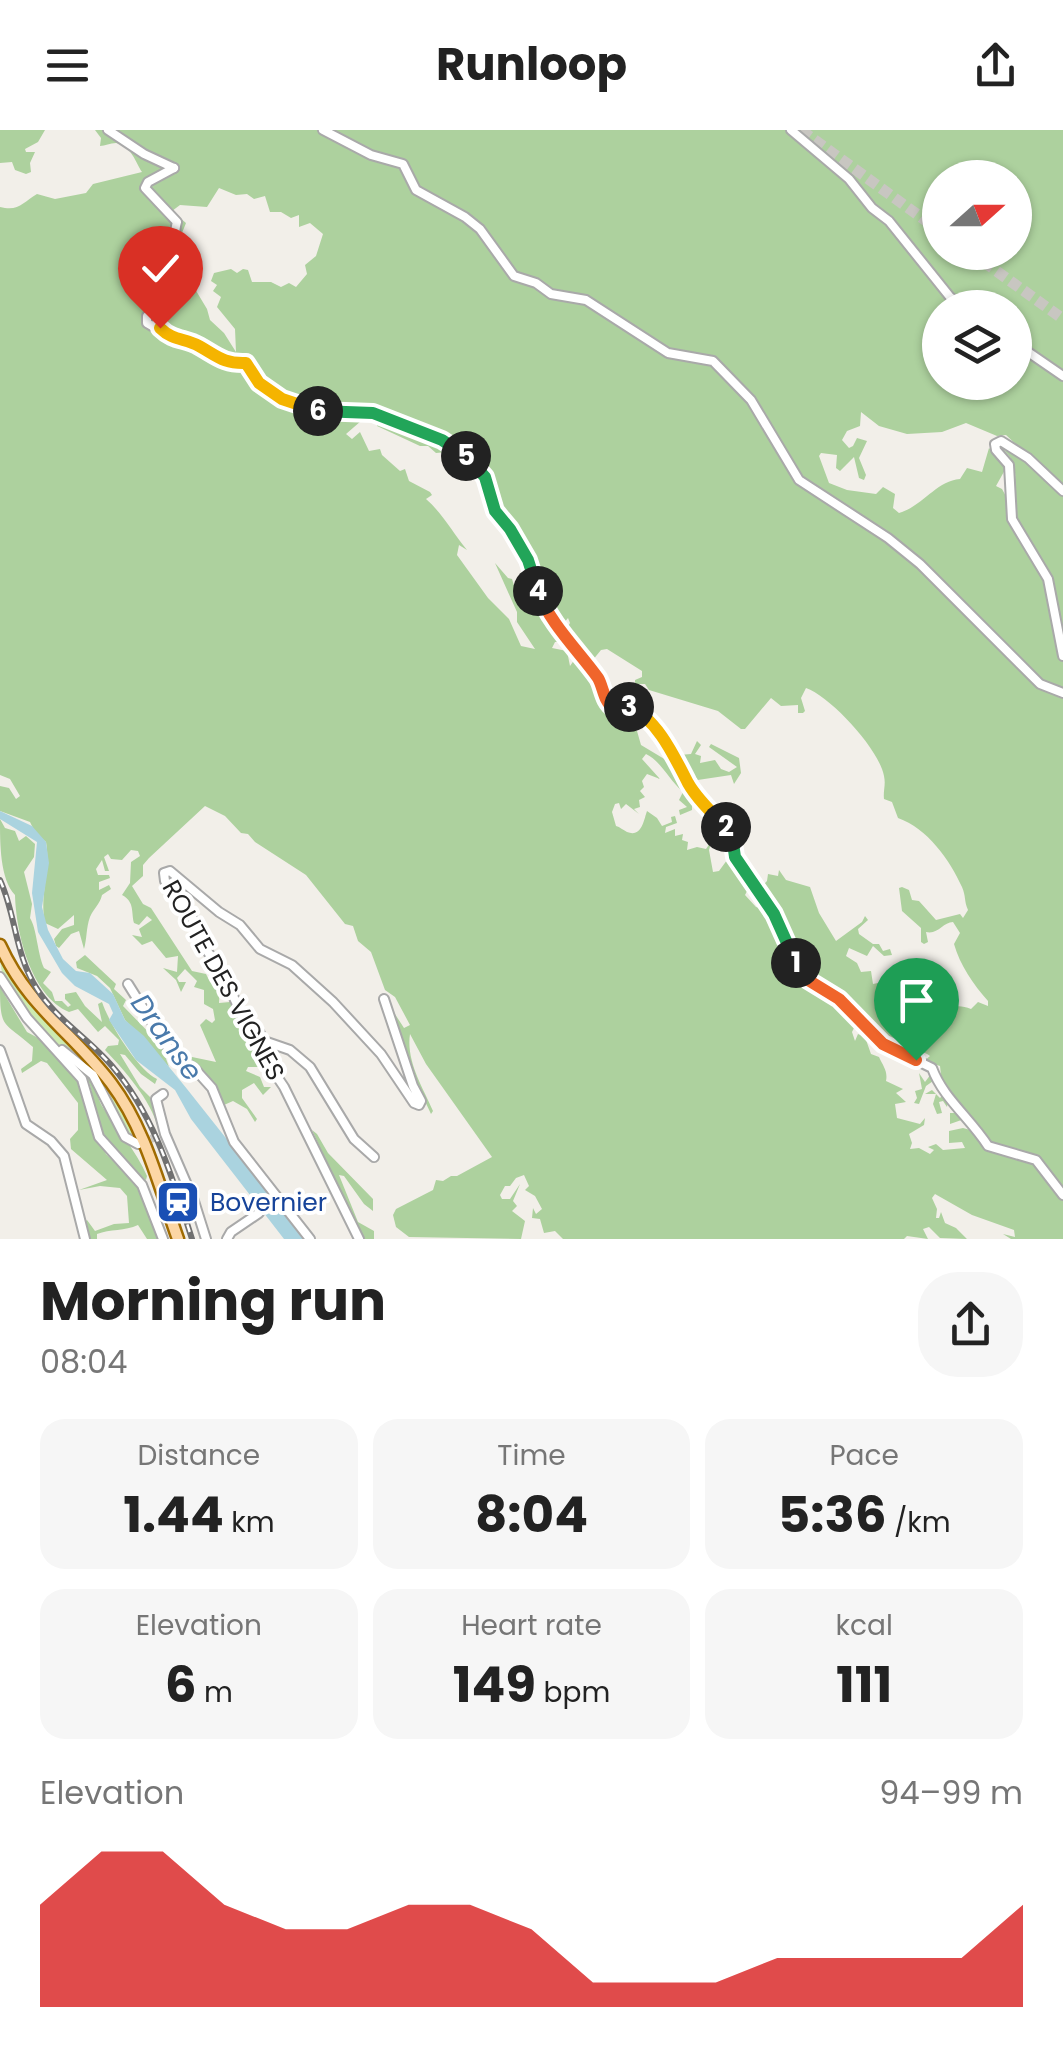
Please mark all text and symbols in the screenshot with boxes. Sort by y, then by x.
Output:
text: Runloop [436,33,627,96]
icon: menu [40,38,95,93]
icon: share [968,38,1023,93]
north arrow [922,160,1032,270]
map controls [922,160,1032,400]
pin [118,226,203,329]
icon: check [133,241,188,296]
button: layers [922,290,1032,400]
pin: 6 [293,386,343,436]
text: 6 [309,391,327,430]
pin: 5 [441,431,491,481]
text: 5 [457,436,475,475]
pin: 4 [513,566,563,616]
text: 4 [529,571,547,610]
pin: 3 [604,682,654,732]
text: 3 [621,687,637,726]
pin: 2 [701,802,751,852]
text: 2 [718,807,734,846]
street label: ROUTE DES VIGNES [154,874,293,1087]
pin: 1 [771,938,821,988]
text: 1 [791,943,801,982]
pin [874,958,959,1061]
icon: arrive [889,973,944,1028]
water label: Dranse [122,986,211,1089]
station icon: Bovernier [155,1179,201,1225]
place label: Bovernier [210,1185,327,1220]
text: Morning run [40,1262,386,1339]
button: share [918,1272,1023,1377]
text: 08:04 [40,1339,127,1384]
text: Distance [137,1436,260,1475]
text: Time [497,1436,566,1475]
text: Pace [829,1436,899,1475]
text: 1.44 [123,1479,224,1550]
text: 8:04 [475,1479,588,1550]
text: 5:36 [778,1479,887,1550]
text: km [224,1503,275,1542]
text: /km [887,1503,951,1542]
text: Elevation [136,1606,262,1645]
text: Heart rate [461,1606,602,1645]
text: kcal [836,1606,893,1645]
text: 6 [165,1649,197,1720]
text: 149 [453,1649,536,1720]
text: 111 [836,1649,892,1720]
text: m [197,1673,233,1712]
text: bpm [536,1673,610,1712]
text: Elevation [40,1770,184,1815]
text: 94–99 m [879,1770,1023,1815]

